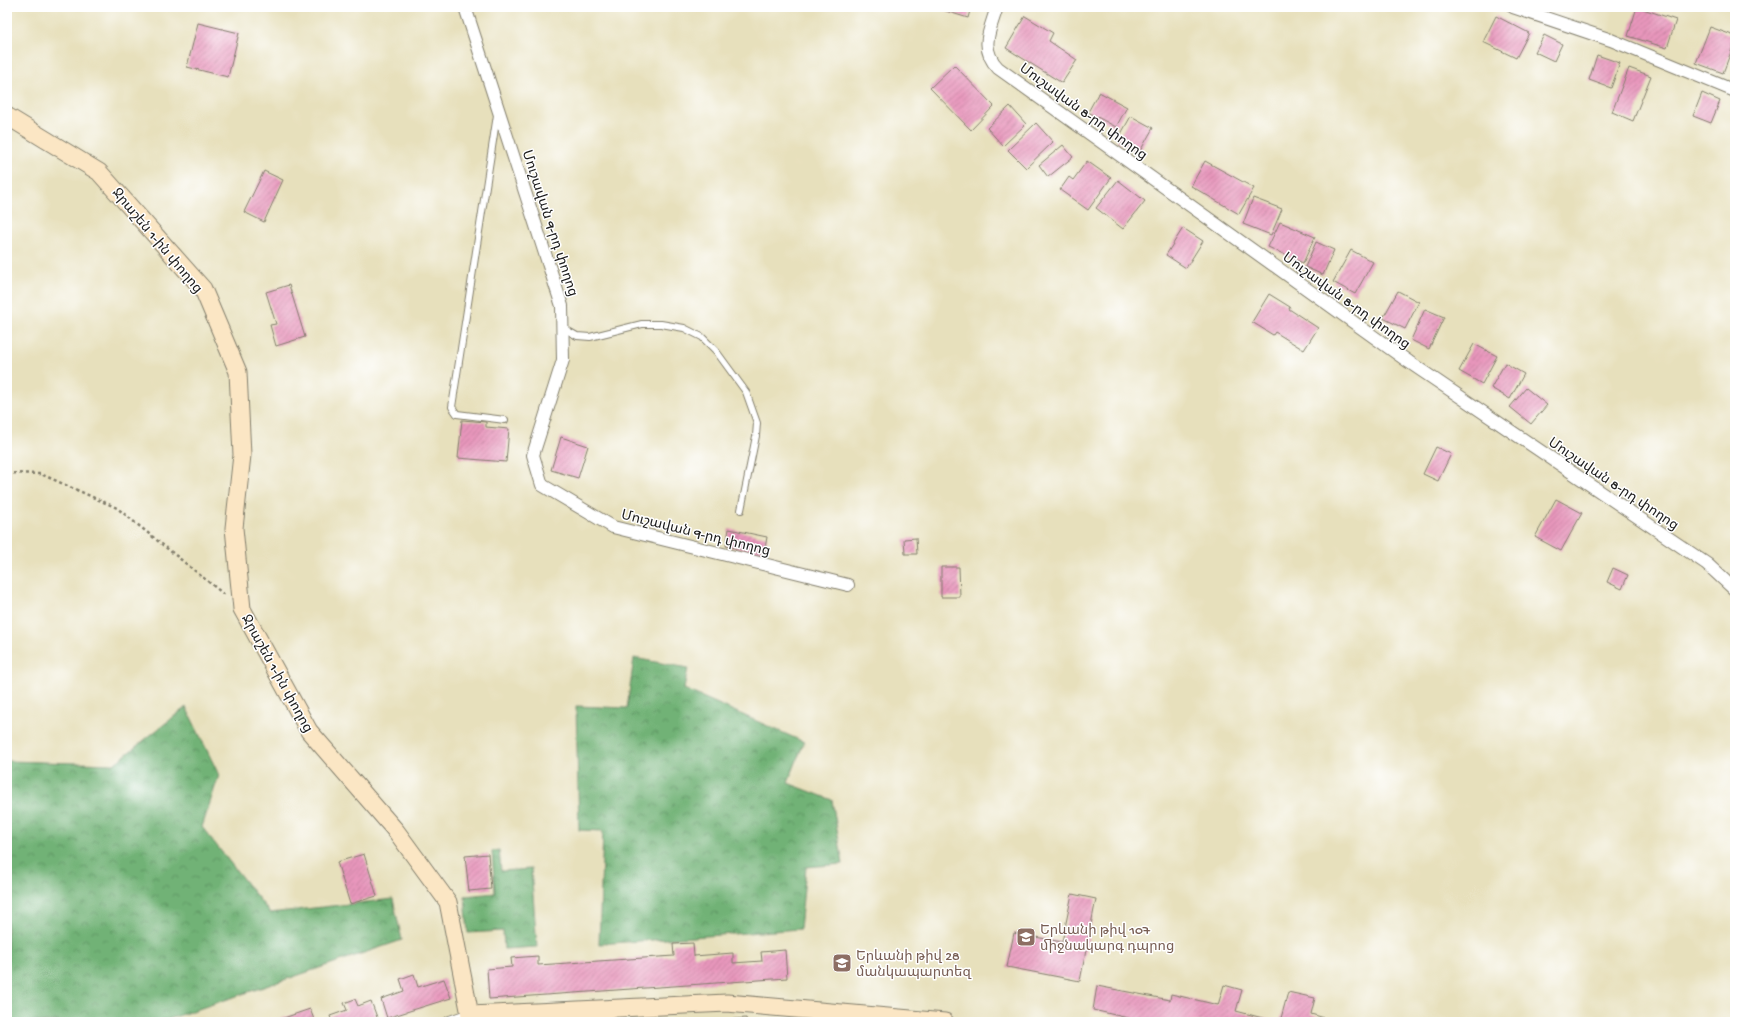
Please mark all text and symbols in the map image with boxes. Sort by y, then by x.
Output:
street label: Մուշավան 8-րդ փողոց [1015,61,1150,165]
street label: Մուշավան 9-րդ փողոց [517,148,580,299]
street label: Ջրաշեն 1-ին փողոց [107,185,205,298]
street label: Մուշավան 8-րդ փողոց [1278,250,1413,354]
street label: Մուշավան 8-րդ փողոց [1544,435,1681,535]
street label: Մուշավան 9-րդ փողոց [619,508,772,561]
street label: Ջրաշեն 1-ին փողոց [236,612,315,736]
place label: Երևանի թիվ 107 միջնակարգ դպրոց [1040,923,1174,956]
school or university icon: Երևանի թիվ 107 միջնակարգ դպրոց [1015,926,1037,948]
place label: Երևանի թիվ 28 մանկապարտեզ [856,949,971,982]
school or university icon: Երևանի թիվ 28 մանկապարտեզ [831,952,853,974]

